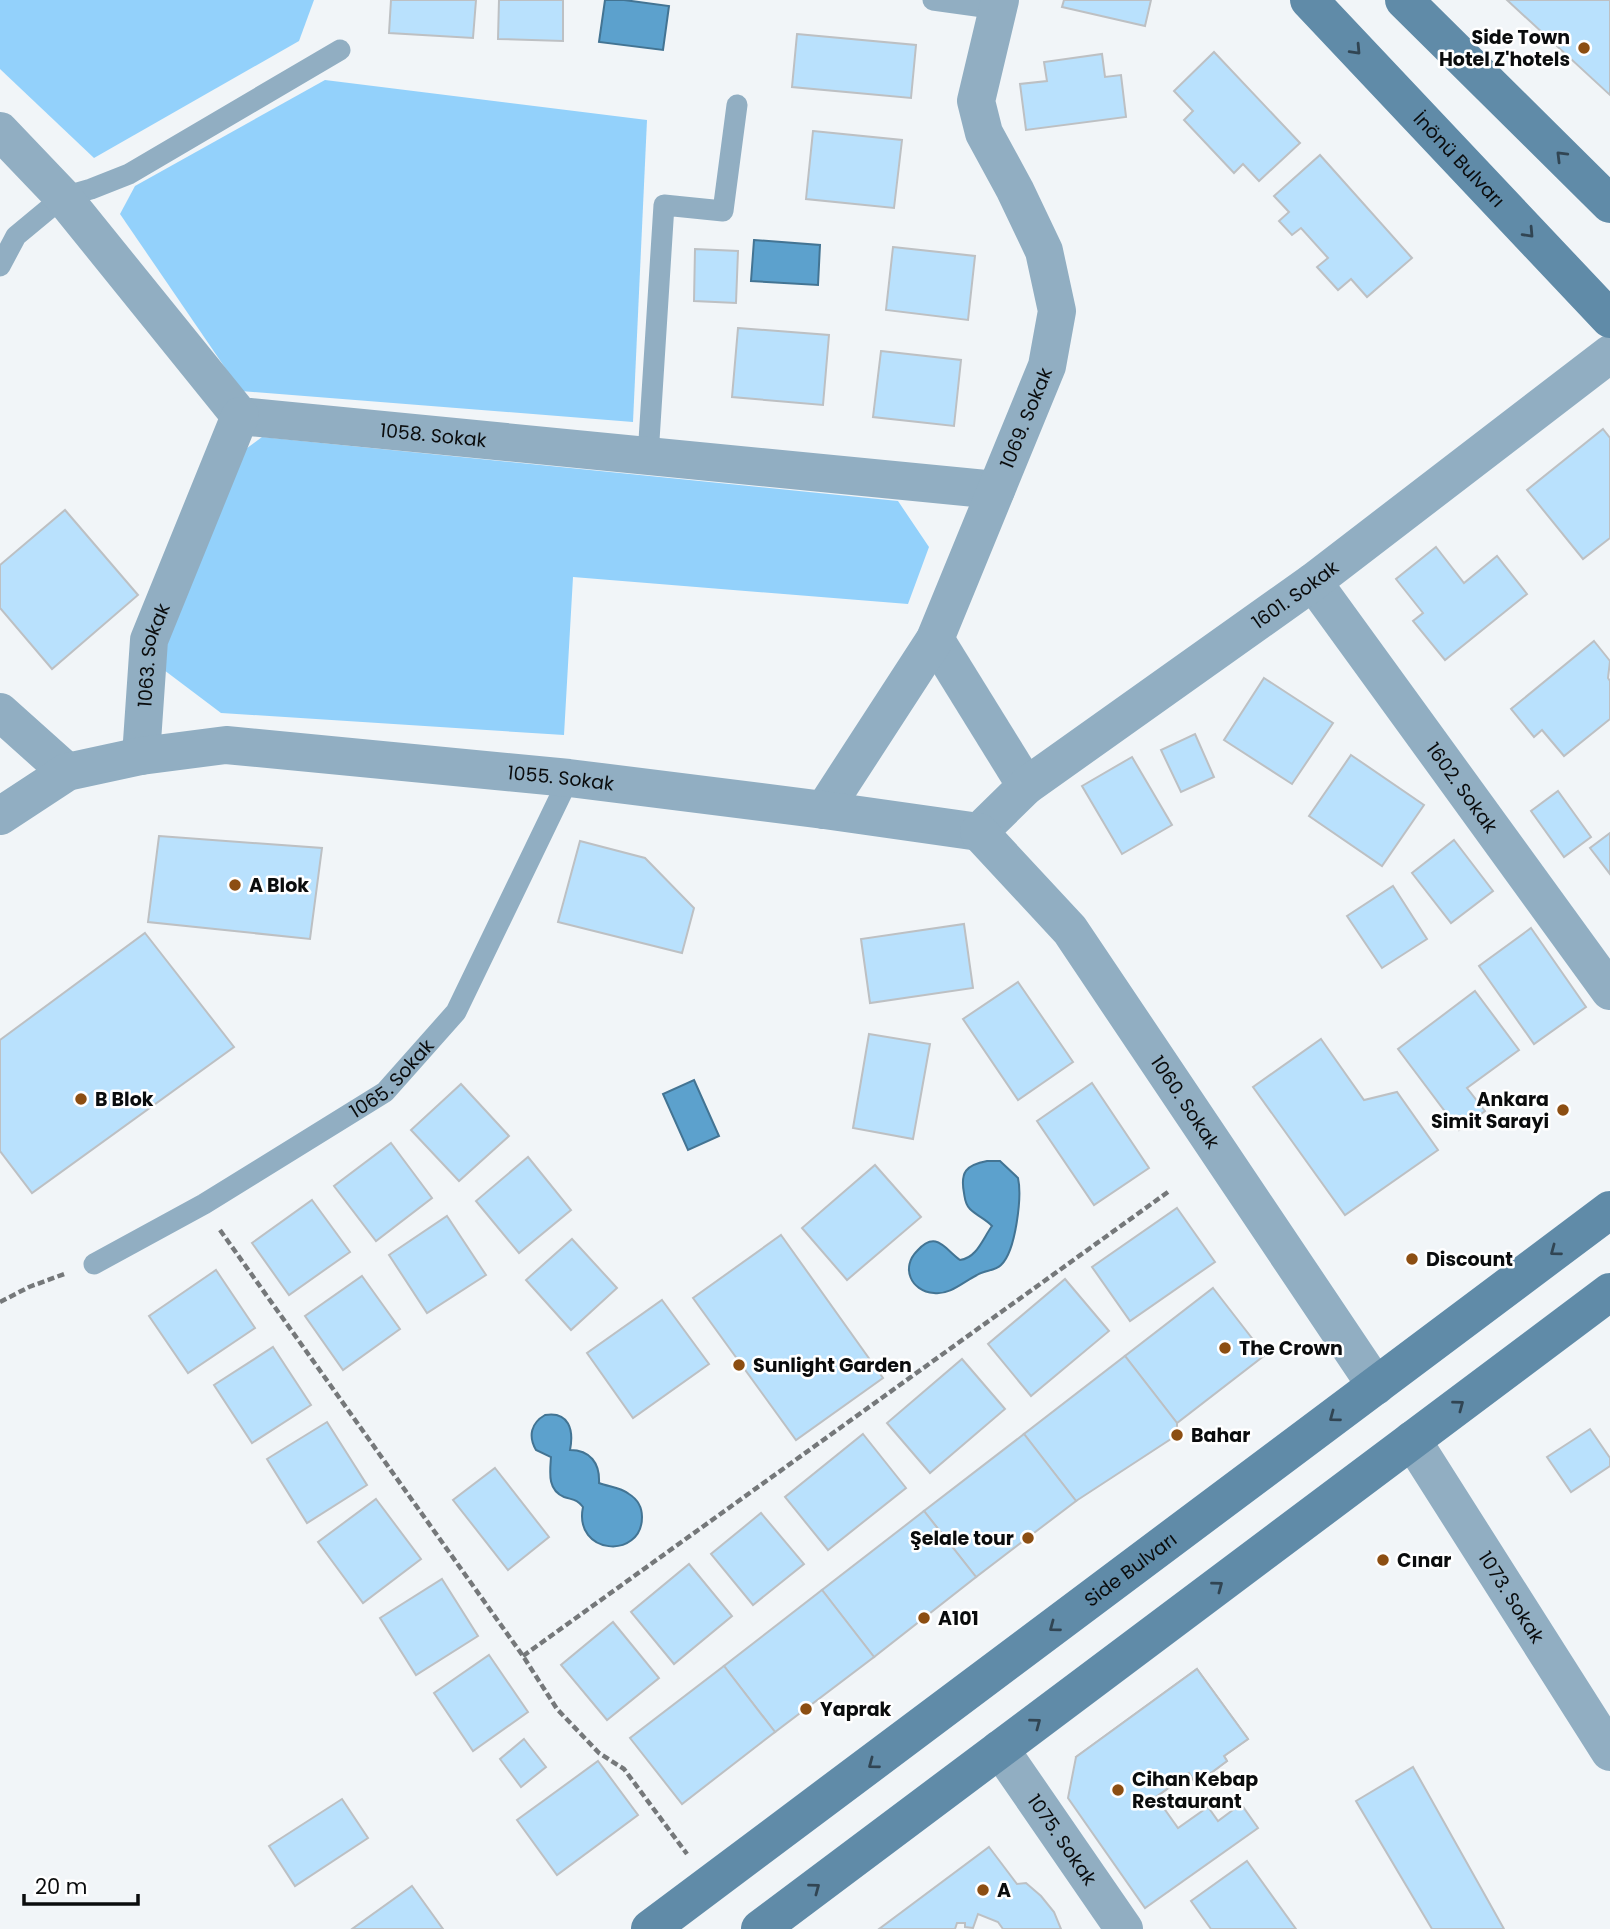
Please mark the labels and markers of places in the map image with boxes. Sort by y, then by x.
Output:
place label: Side Town Hotel Z'hotels [1439,24,1570,73]
marker: Side Town Hotel Z'hotels [1576,40,1592,56]
place label: A Blok [249,872,309,899]
marker: A Blok [227,877,243,893]
place label: B Blok [95,1086,154,1113]
place label: Ankara Simit Sarayi [1431,1086,1549,1135]
marker: B Blok [73,1091,89,1107]
marker: Ankara Simit Sarayi [1555,1102,1571,1118]
place label: Discount [1426,1246,1513,1273]
marker: Discount [1404,1251,1420,1267]
place label: The Crown [1239,1335,1343,1362]
marker: The Crown [1217,1340,1233,1356]
place label: Sunlight Garden [753,1352,912,1379]
marker: Sunlight Garden [731,1357,747,1373]
place label: Bahar [1191,1422,1250,1449]
marker: Bahar [1169,1427,1185,1443]
place label: Şelale tour [910,1525,1014,1552]
marker: Şelale tour [1020,1530,1036,1546]
place label: Cınar [1397,1547,1451,1574]
marker: Cınar [1375,1552,1391,1568]
place label: A101 [938,1605,979,1632]
marker: A101 [916,1610,932,1626]
place label: Yaprak [820,1696,892,1723]
marker: Yaprak [798,1701,814,1717]
place label: Cihan Kebap Restaurant [1132,1766,1258,1815]
marker: Cihan Kebap Restaurant [1110,1782,1126,1798]
place label: A [997,1877,1011,1904]
marker: A [975,1882,991,1898]

